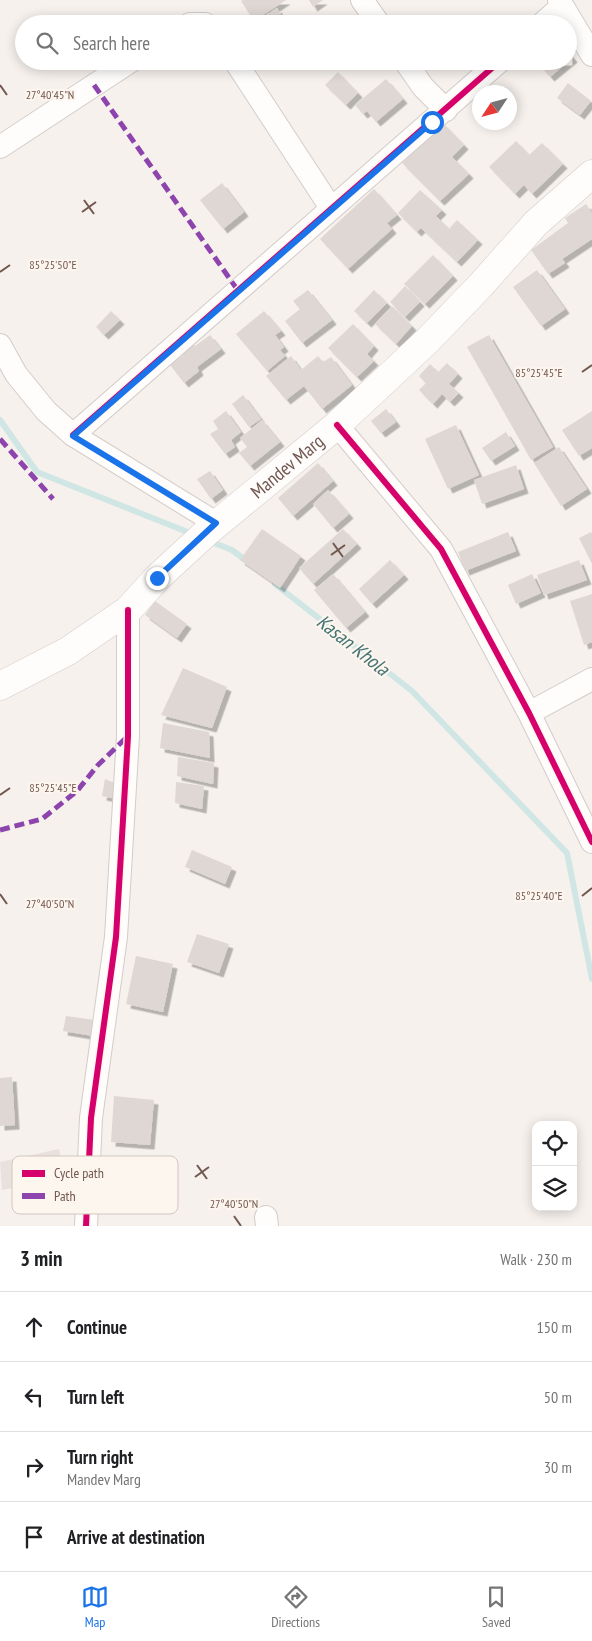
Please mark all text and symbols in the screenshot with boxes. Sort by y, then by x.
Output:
search box [15,15,577,70]
icon: search [33,29,61,57]
text: Search here [73,31,150,55]
north arrow [472,85,517,130]
text: 27°40'45"N [26,87,74,102]
route start [421,111,444,134]
text: 85°25'50"E [29,257,77,272]
text: 85°25'45"E [515,365,563,380]
street label: Mandev Marg [246,429,329,503]
route end [146,567,169,590]
water label: Kasan Khola [311,609,395,682]
text: 85°25'45"E [29,780,77,795]
text: 85°25'40"E [515,888,563,903]
text: 27°40'50"N [26,896,74,911]
map controls [532,1121,577,1211]
button: locate [532,1121,577,1166]
legend [12,1156,178,1214]
text: Cycle path [54,1164,104,1182]
button: layers [532,1166,577,1211]
text: Path [54,1187,76,1205]
text: 27°40'50"N [210,1196,258,1211]
text: 3 min [20,1245,62,1272]
text: Walk · 230 m [500,1249,572,1269]
icon: ahead [20,1313,48,1341]
text: Continue [67,1315,127,1339]
text: 150 m [537,1317,572,1337]
icon: left [20,1383,48,1411]
text: Turn left [67,1385,124,1409]
text: 50 m [544,1387,572,1407]
text: Turn right [67,1445,133,1469]
icon: right [20,1453,48,1481]
text: 30 m [544,1457,572,1477]
text: Mandev Marg [67,1469,141,1489]
icon: arrive [20,1523,48,1551]
text: Arrive at destination [67,1525,205,1549]
tab: Map [81,1583,109,1631]
tab: Directions [271,1583,320,1631]
tab: Saved [482,1583,511,1631]

